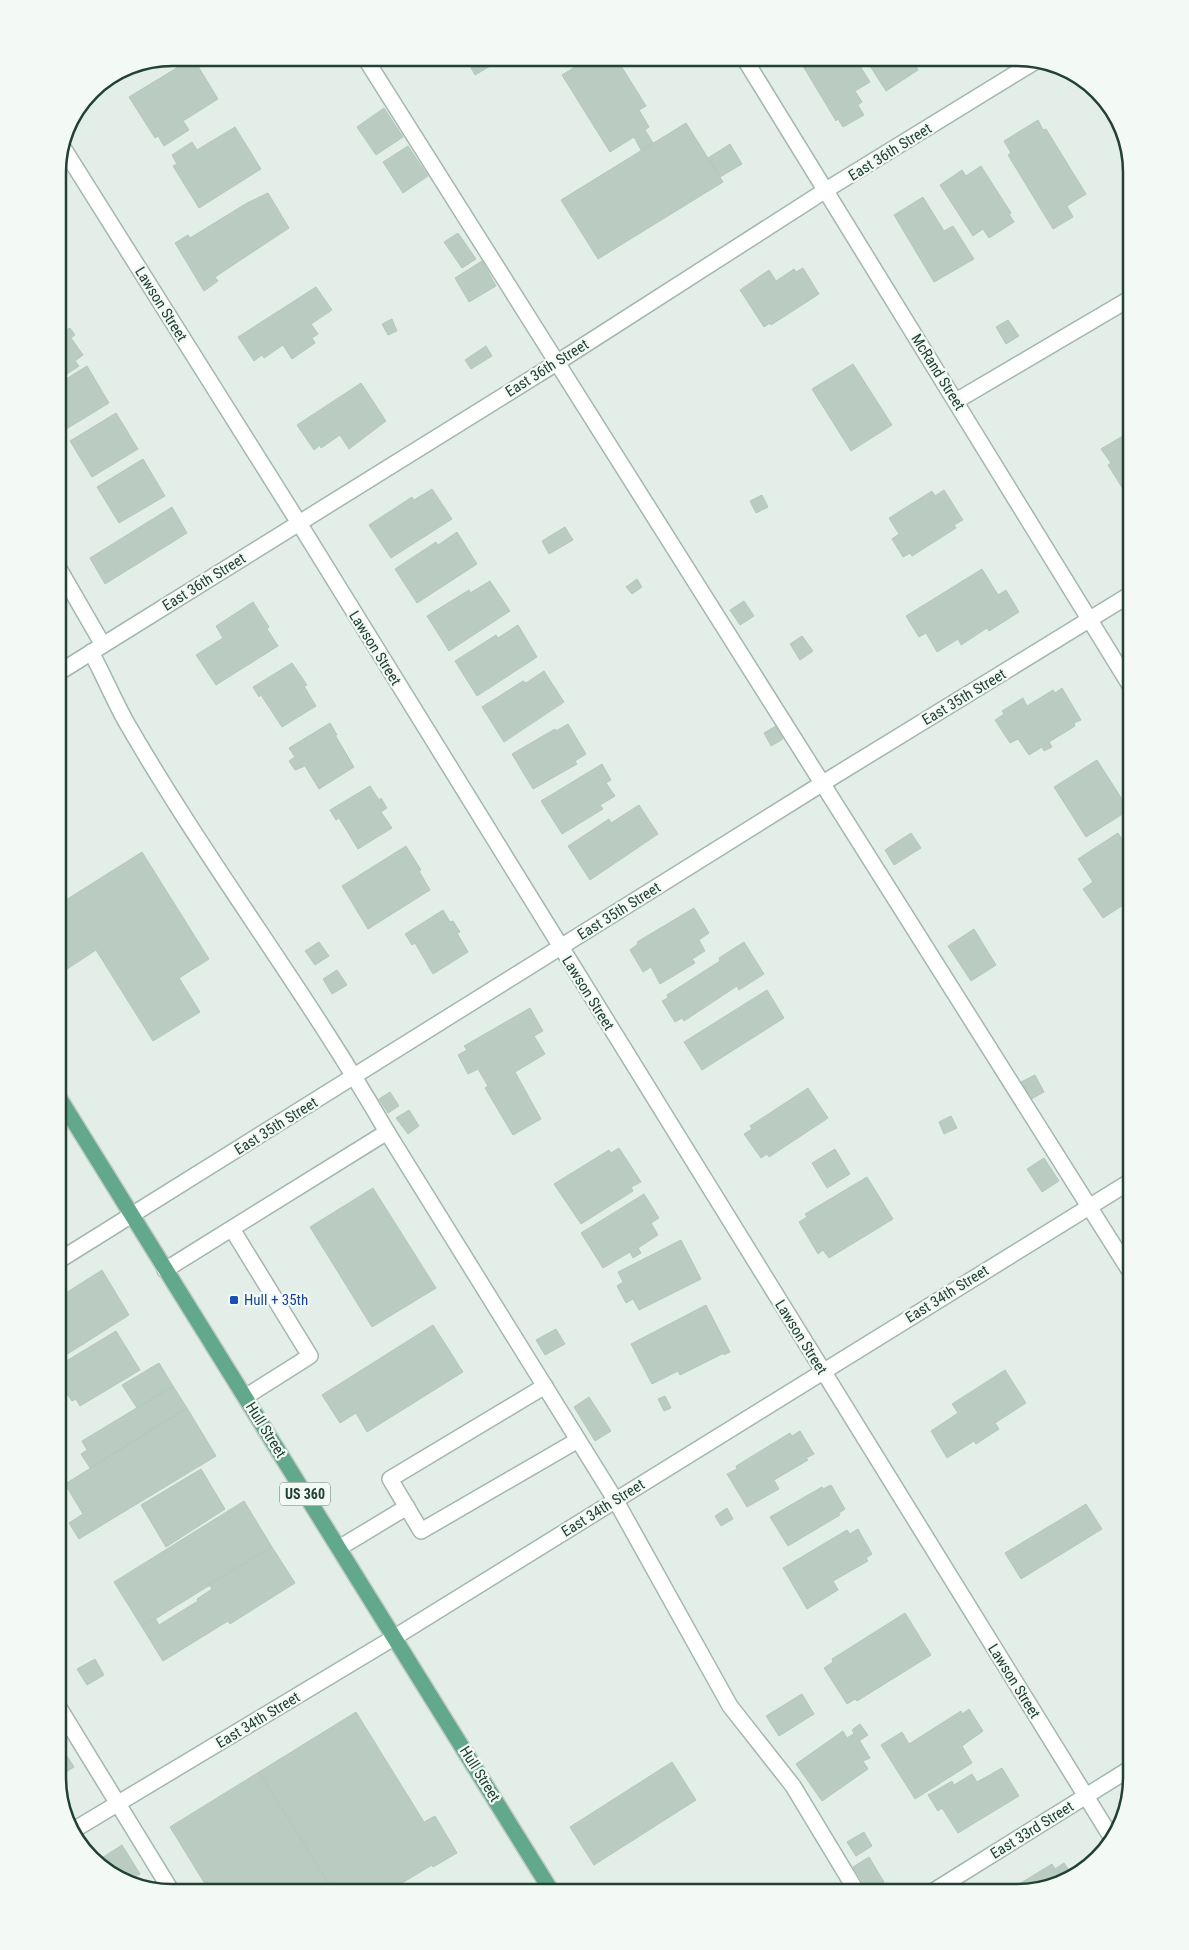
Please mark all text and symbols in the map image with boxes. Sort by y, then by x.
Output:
street label: East 36th Street [845,119,935,185]
street label: Lawson Street [131,263,191,345]
street label: McRand Street [907,330,969,414]
street label: East 36th Street [502,335,592,401]
street label: East 36th Street [159,549,249,615]
street label: Lawson Street [345,607,405,689]
street label: East 35th Street [919,665,1009,729]
street label: East 35th Street [574,878,664,944]
street label: Lawson Street [558,952,618,1034]
street label: East 35th Street [231,1093,321,1159]
street label: East 34th Street [902,1261,992,1327]
place label: Hull + 35th [244,1291,308,1309]
marker: Hull + 35th [228,1294,240,1306]
street label: Lawson Street [771,1296,831,1378]
street label: Hull Street [242,1399,290,1461]
street label: East 34th Street [558,1475,648,1541]
road number: US 360 [280,1482,330,1506]
street label: Lawson Street [984,1640,1044,1722]
street label: East 34th Street [213,1688,303,1752]
street label: Hull Street [456,1743,504,1805]
street label: East 33rd Street [987,1797,1077,1863]

